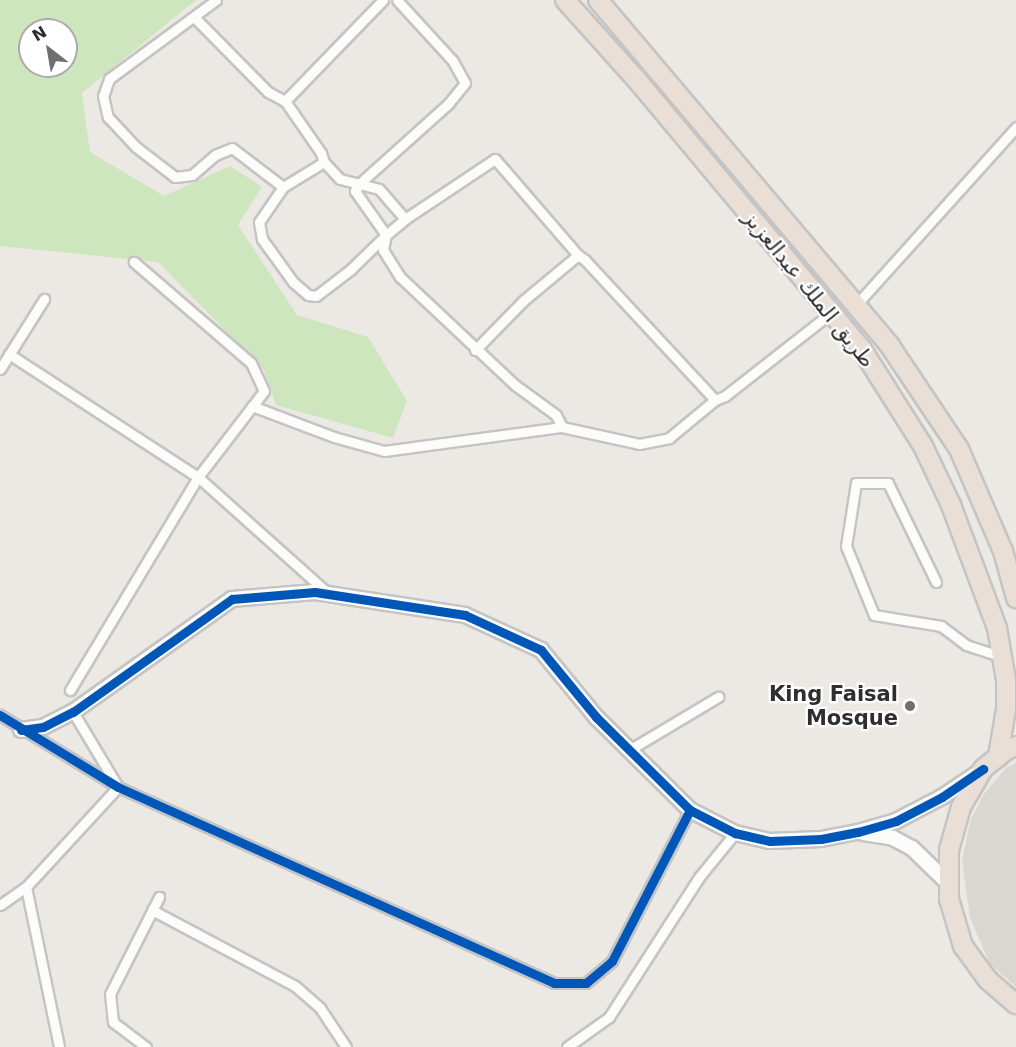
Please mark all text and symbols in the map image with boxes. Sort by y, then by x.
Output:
north arrow [18,18,78,78]
text: N [29,22,50,45]
street label: طريق الملك عبدالعزيز [738,205,880,373]
place label: King Faisal Mosque [769,681,898,731]
marker: King Faisal Mosque [903,699,917,713]

